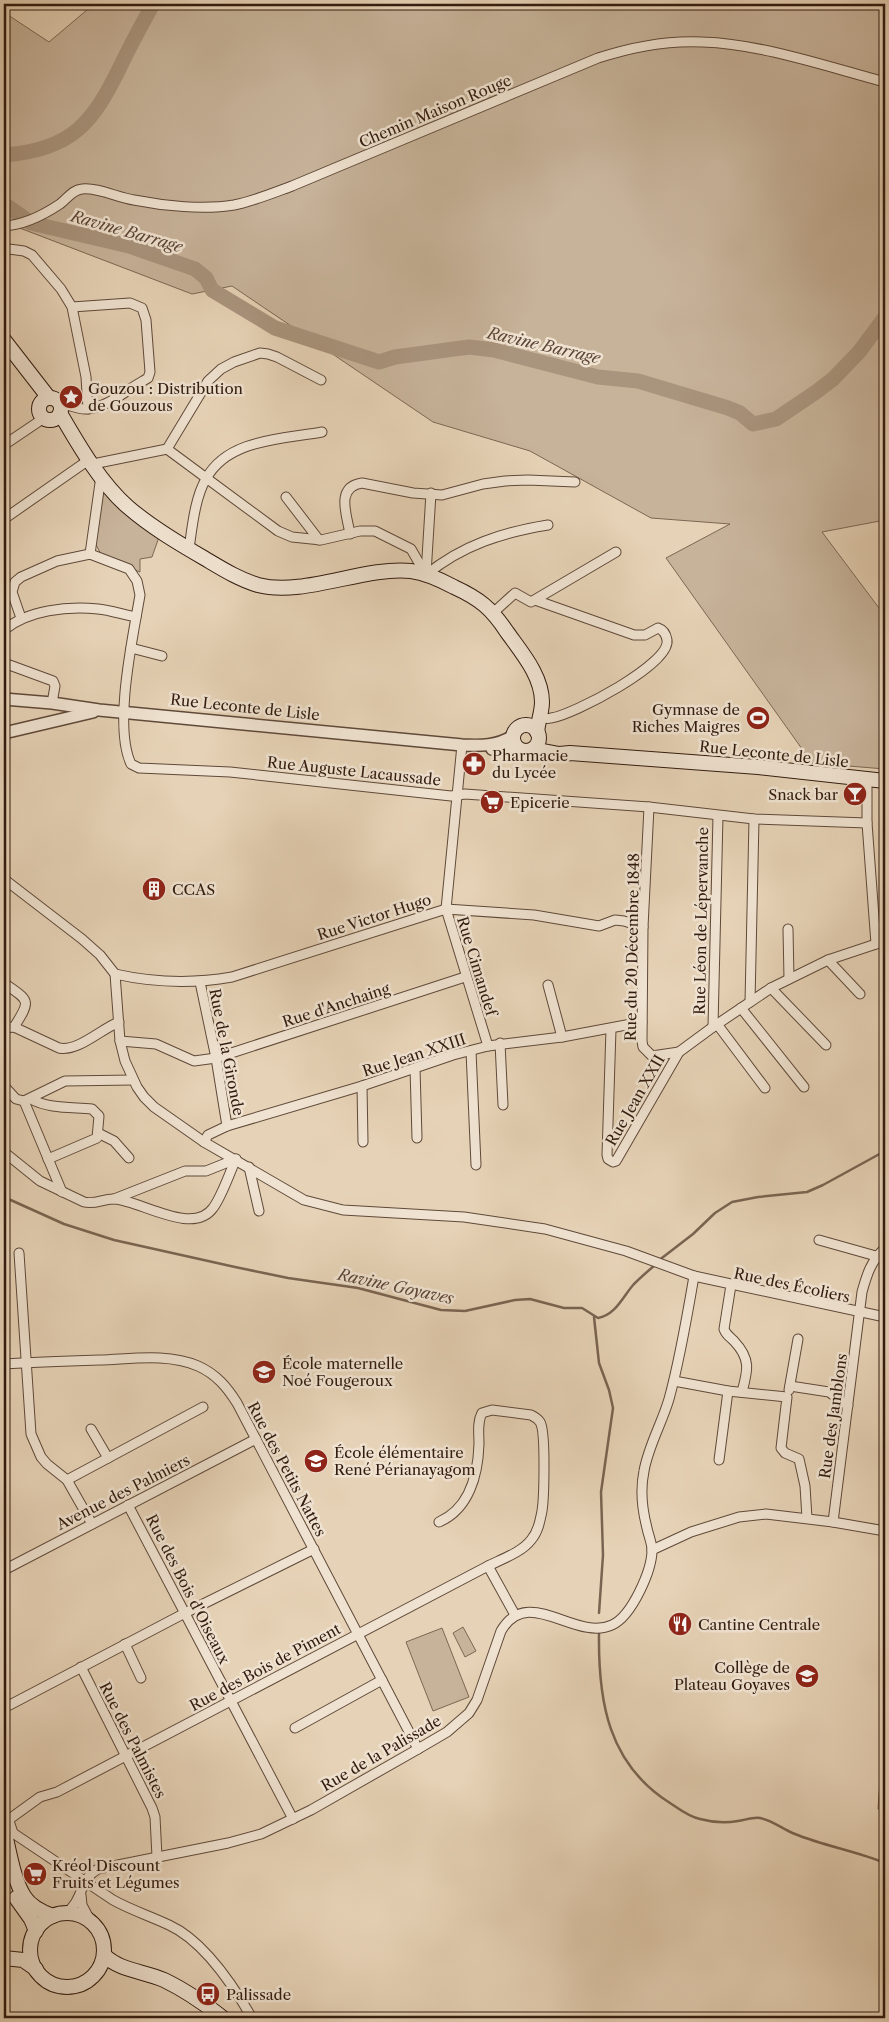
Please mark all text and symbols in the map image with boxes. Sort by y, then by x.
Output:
street label: Chemin Maison Rouge [356,70,514,152]
water label: Ravine Barrage [67,205,186,257]
water label: Ravine Barrage [484,322,604,368]
place label: Gouzou : Distribution de Gouzous [88,379,244,415]
place icon: Gouzou : Distribution de Gouzous [58,384,84,410]
street label: Rue Leconte de Lisle [169,690,321,724]
place label: Gymnase de Riches Maigres [632,700,740,736]
sports icon: Gymnase de Riches Maigres [745,705,771,731]
street label: Rue Leconte de Lisle [698,737,850,771]
place label: Pharmacie du Lycée [492,746,568,782]
pharmacy icon: Pharmacie du Lycée [461,751,487,777]
street label: Rue Auguste Lacaussade [266,752,442,790]
bar icon: Snack bar [842,781,868,807]
place label: Snack bar [768,785,839,804]
supermarket icon: Epicerie [479,789,505,815]
place label: Epicerie [510,793,570,812]
street label: Rue Léon de Lépervanche [690,827,712,1015]
street label: Rue du 20 Décembre 1848 [621,853,643,1041]
building icon: CCAS [141,876,167,902]
place label: CCAS [172,880,215,899]
street label: Rue Victor Hugo [315,890,433,944]
street label: Rue Cimandef [453,914,502,1020]
street label: Rue d'Anchaing [280,979,392,1031]
street label: Rue de la Gironde [205,987,249,1117]
street label: Rue Jean XXIII [360,1029,468,1081]
street label: Rue Jean XXII [601,1051,669,1149]
street label: Rue des Écoliers [732,1263,852,1307]
water label: Ravine Goyaves [334,1264,456,1308]
street label: Rue des Jamblons [815,1352,851,1480]
place label: École maternelle Noé Fougeroux [282,1354,403,1390]
school or university icon: École maternelle Noé Fougeroux [251,1359,277,1385]
street label: Rue des Petits Nattes [243,1398,331,1540]
place label: École élémentaire René Périanayagom [334,1443,476,1479]
school or university icon: École élémentaire René Périanayagom [303,1448,329,1474]
street label: Avenue des Palmiers [52,1450,193,1534]
street label: Rue des Bois d'Oiseaux [142,1511,234,1667]
restaurant icon: Cantine Centrale [667,1611,693,1637]
place label: Cantine Centrale [698,1615,820,1634]
street label: Rue des Bois de Piment [186,1619,344,1715]
place label: Collège de Plateau Goyaves [674,1658,790,1694]
school or university icon: Collège de Plateau Goyaves [794,1663,820,1689]
street label: Rue des Palmistes [95,1679,171,1801]
street label: Rue de la Palissade [318,1711,444,1795]
place label: Kréol Discount Fruits et Légumes [52,1856,180,1892]
supermarket icon: Kréol Discount Fruits et Légumes [22,1861,48,1887]
bus stop icon: Palissade [195,1981,221,2007]
place label: Palissade [226,1985,291,2004]

